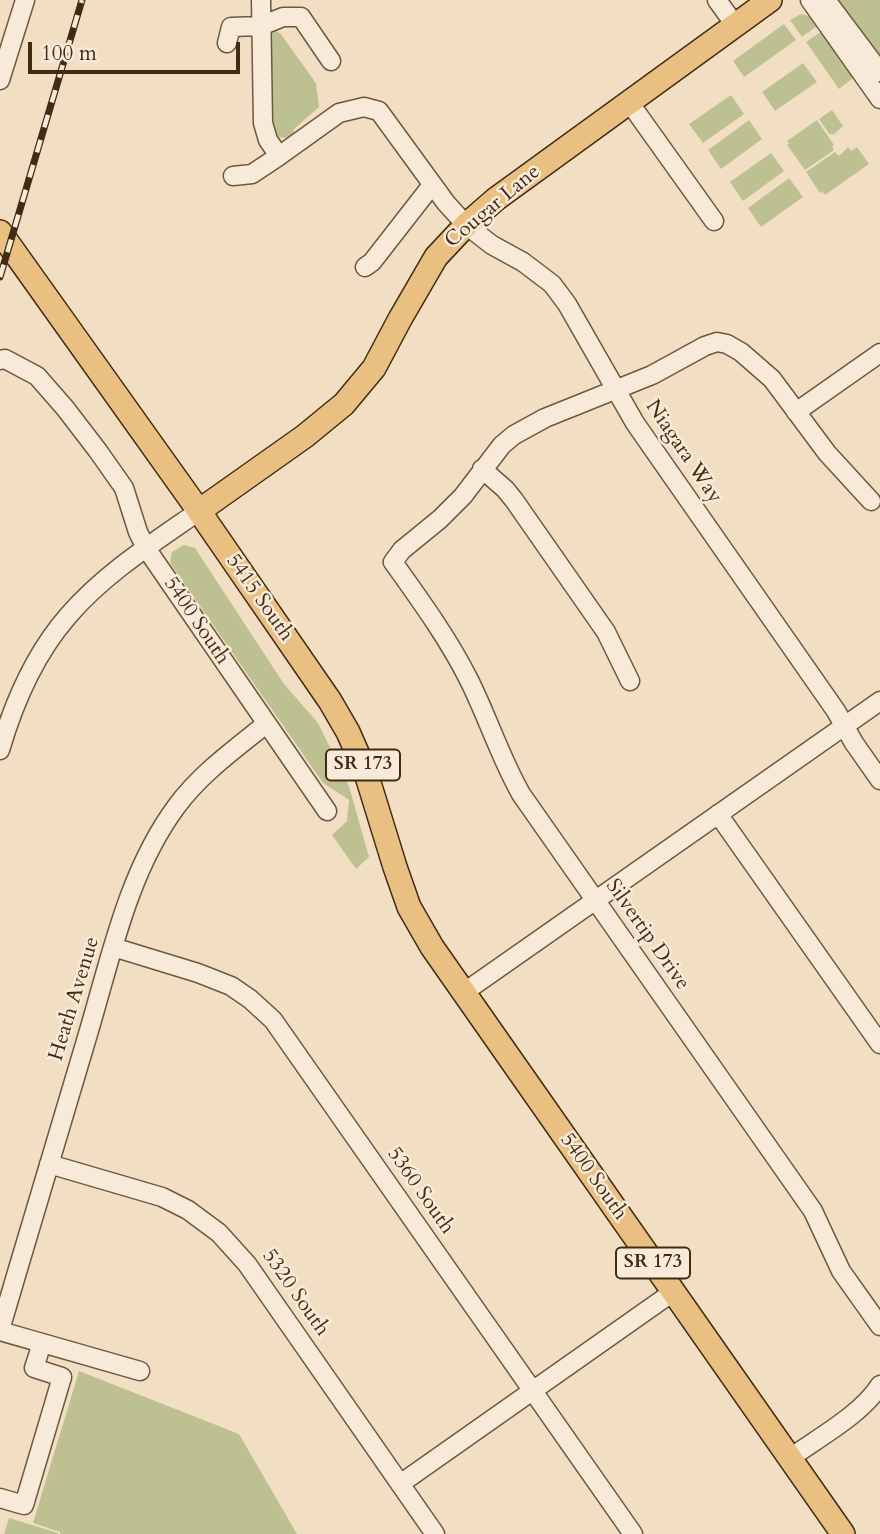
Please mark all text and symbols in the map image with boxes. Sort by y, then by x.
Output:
scale bar [32,28,243,72]
text: 100 m [41,39,97,68]
street label: Cougar Lane [440,160,546,254]
street label: Niagara Way [639,395,727,509]
street label: 5415 South [220,550,298,646]
street label: 5400 South [158,572,234,670]
road number: SR 173 [326,750,400,780]
street label: Silvertip Drive [599,875,695,995]
street label: Heath Avenue [44,934,106,1064]
street label: 5400 South [554,1129,632,1225]
street label: 5360 South [381,1143,459,1239]
street label: 5320 South [256,1245,334,1341]
road number: SR 173 [616,1247,690,1278]

